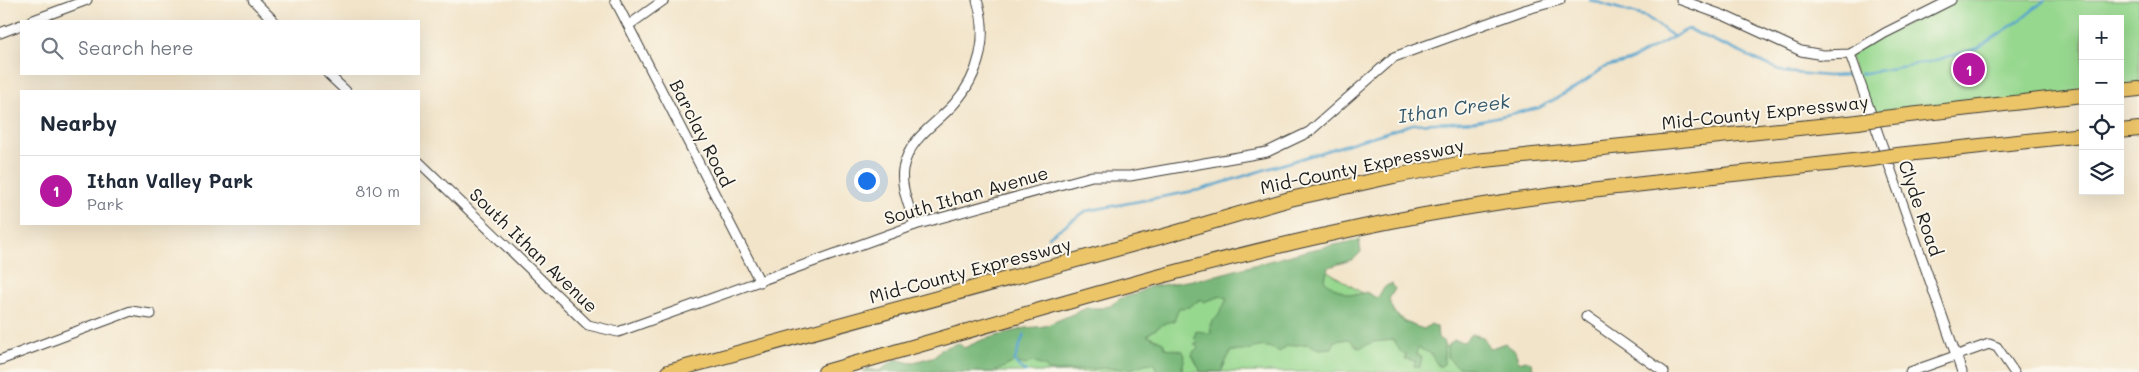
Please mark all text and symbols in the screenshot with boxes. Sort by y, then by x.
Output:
map controls [2079,15,2124,195]
button: + [2079,15,2124,60]
search box [20,20,420,75]
icon: search [38,34,66,62]
text: Search here [78,35,194,60]
pin: 1 [1953,50,1985,88]
button: − [2079,60,2124,105]
street label: Barclay Road [665,75,739,191]
water label: Ithan Creek [1397,88,1512,128]
street label: Mid-County Expressway [1660,89,1870,135]
button: locate [2079,105,2124,150]
text: Nearby [40,109,117,136]
street label: Mid-County Expressway [1258,133,1466,199]
button: layers [2079,150,2124,195]
street label: Clyde Road [1893,157,1949,259]
street label: South Ithan Avenue [881,160,1051,230]
text: Ithan Valley Park [87,168,253,193]
your location [854,168,880,194]
text: 1 [52,180,60,201]
text: 810 m [355,180,400,201]
street label: South Ithan Avenue [465,182,603,318]
text: Park [87,193,123,214]
street label: Mid-County Expressway [866,231,1074,309]

